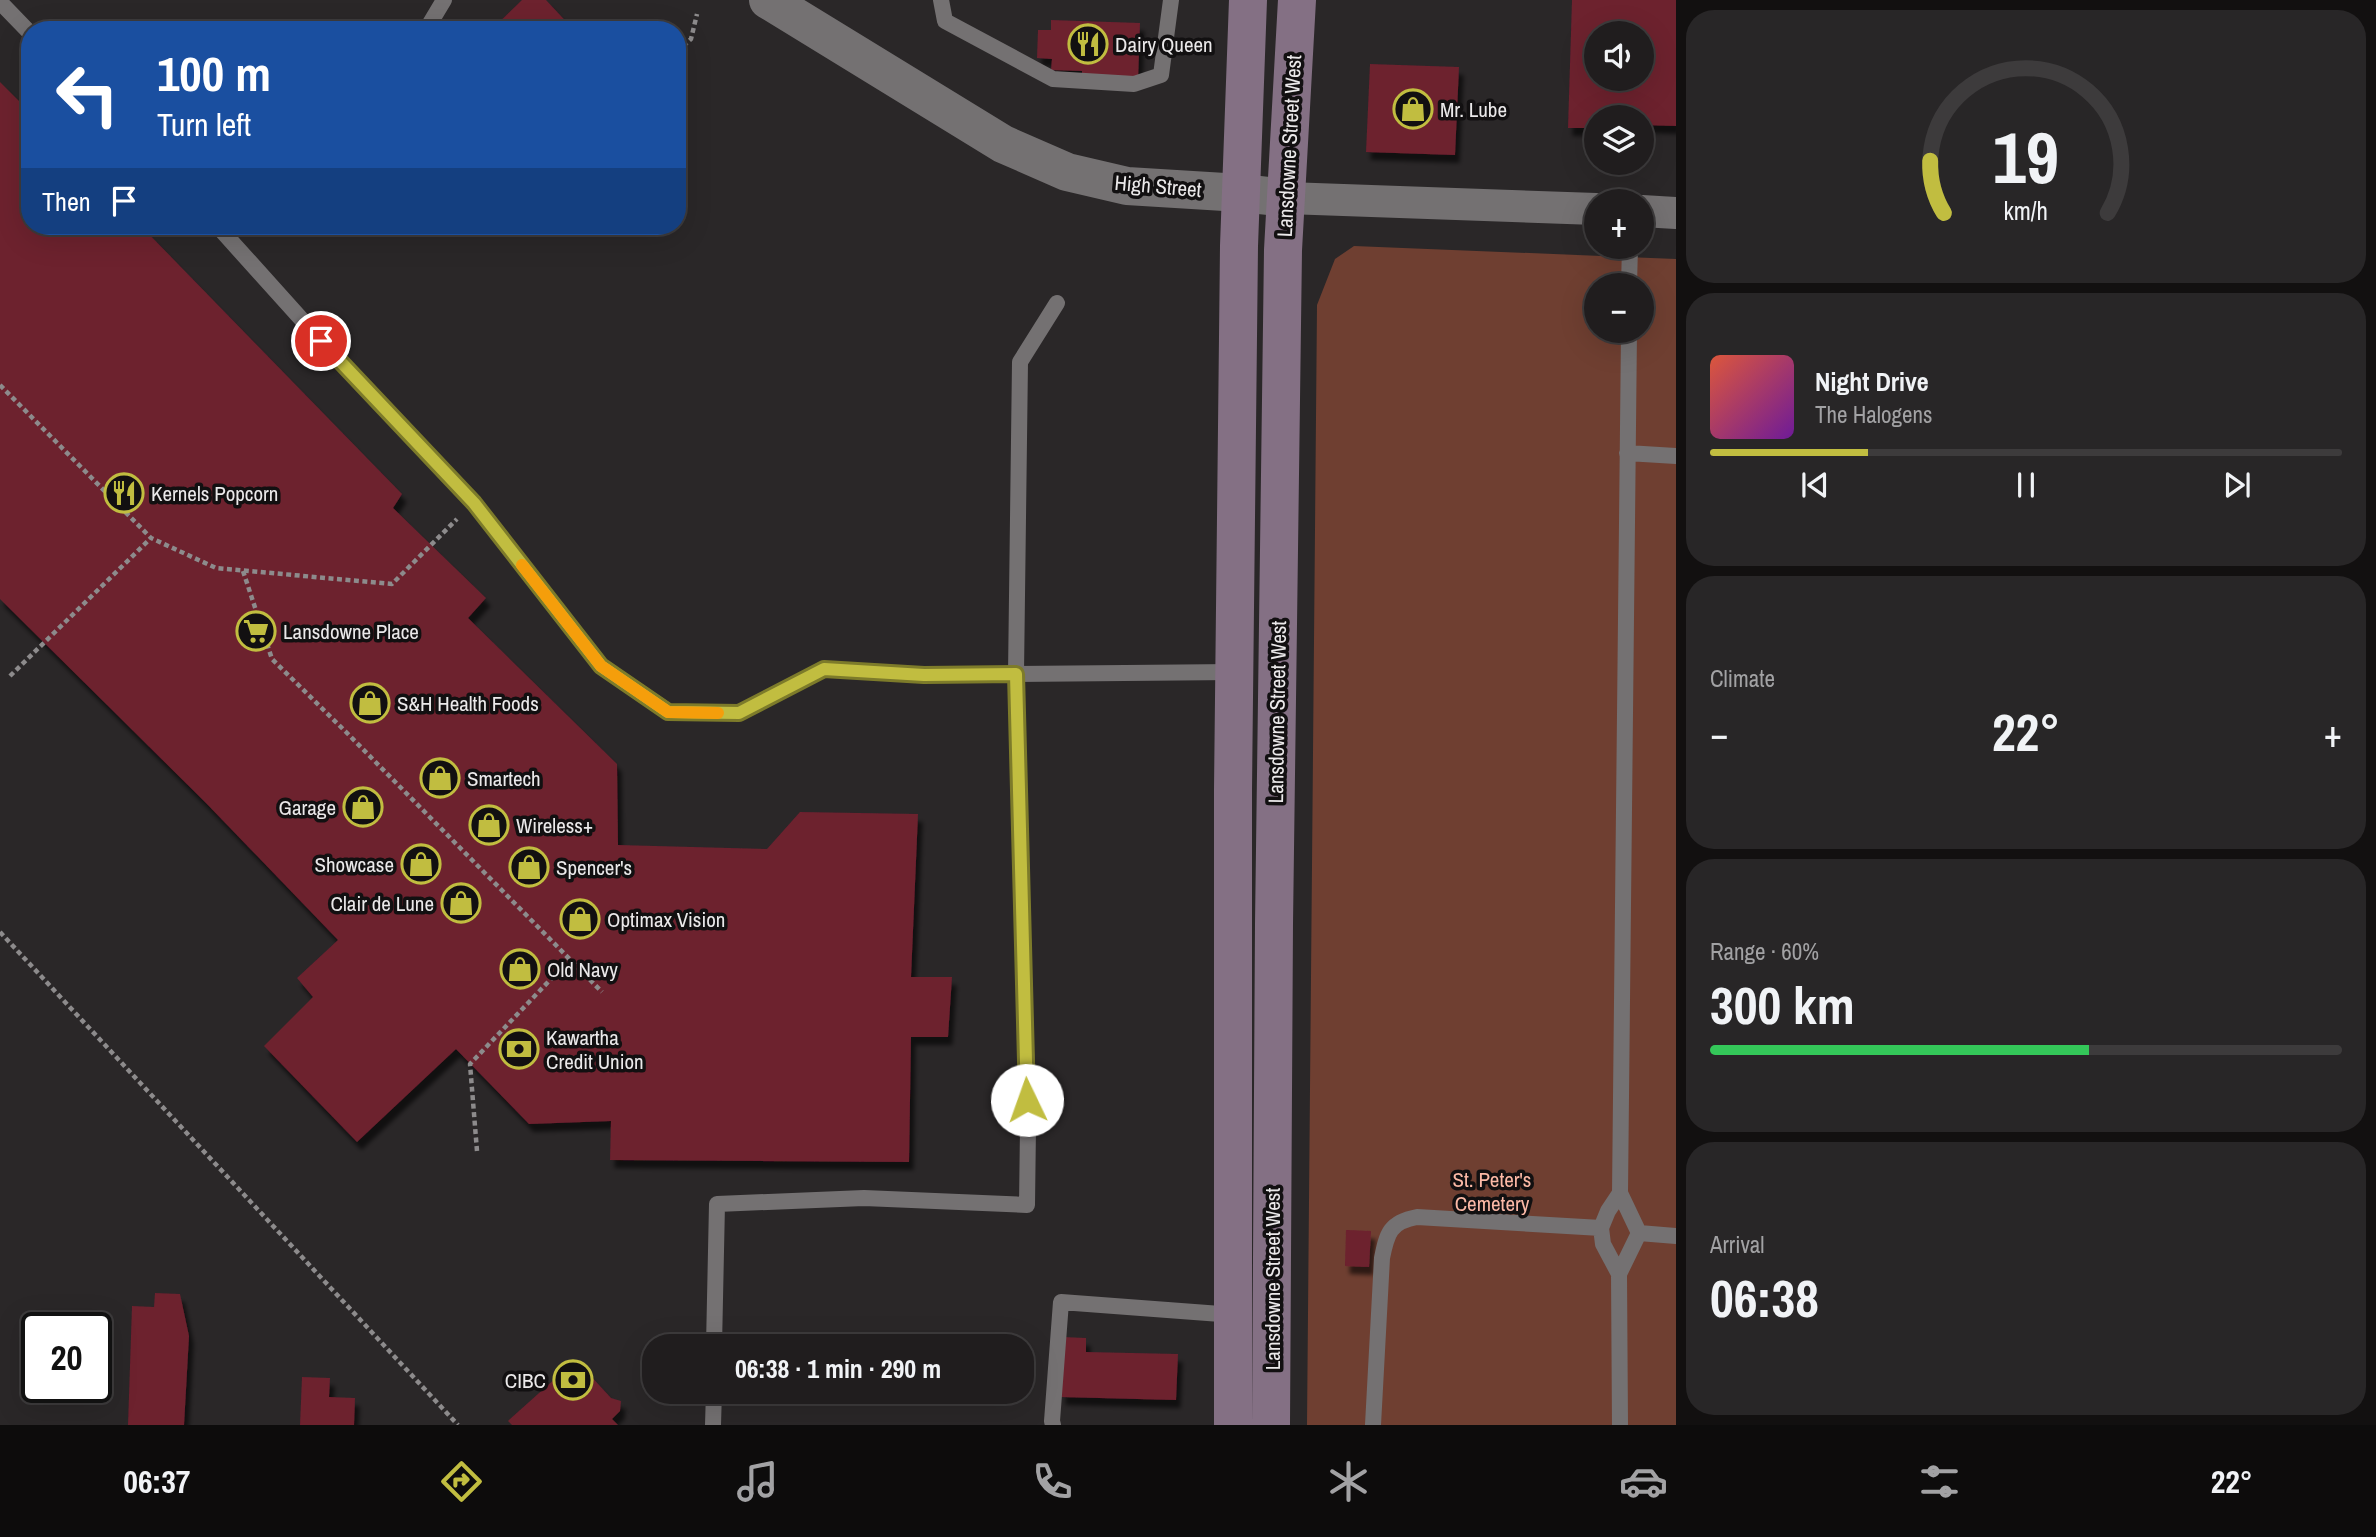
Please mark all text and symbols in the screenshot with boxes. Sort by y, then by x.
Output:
map controls [1584,21,1654,343]
button: sound [1584,21,1654,91]
restaurant icon: Dairy Queen [1067,23,1109,65]
place label: Dairy Queen [1115,30,1213,59]
text: 100 m [157,40,271,106]
icon: left [42,49,133,140]
street label: Lansdowne Street West [1270,54,1308,238]
shop icon: Mr. Lube [1392,88,1434,130]
place label: Mr. Lube [1440,95,1507,124]
text: Turn left [157,103,251,146]
button: layers [1584,105,1654,175]
text: 19 [1993,108,2059,206]
street label: High Street [1113,168,1203,204]
icon: arrive [105,182,143,220]
text: Then [42,184,91,219]
button: + [1584,189,1654,259]
text: km/h [2004,193,2048,227]
button: − [1584,273,1654,343]
pin [291,311,351,371]
icon: arrive [302,322,340,360]
text: Night Drive [1815,364,1929,399]
text: The Halogens [1815,399,1932,430]
icon: previous [1796,466,1834,504]
icon: pause [2007,466,2045,504]
icon: next [2218,466,2256,504]
restaurant icon: Kernels Popcorn [103,472,145,514]
place label: Kernels Popcorn [151,479,278,508]
supermarket icon: Lansdowne Place [235,610,277,652]
place label: Lansdowne Place [283,617,419,646]
street label: Lansdowne Street West [1261,620,1293,804]
text: Climate [1710,663,1775,694]
shop icon: S&H Health Foods [349,682,391,724]
place label: S&H Health Foods [397,689,539,718]
text: 22° [1992,697,2060,767]
text: − [1710,708,1728,759]
text: + [2324,708,2342,759]
shop icon: Smartech [419,757,461,799]
place label: Smartech [467,764,541,793]
shop icon: Garage [342,786,384,828]
place label: Garage [279,793,336,822]
shop icon: Wireless+ [468,804,510,846]
place label: Wireless+ [516,811,593,840]
shop icon: Showcase [400,843,442,885]
shop icon: Spencer's [508,846,550,888]
place label: Showcase [315,850,394,879]
place label: Spencer's [556,853,632,882]
shop icon: Clair de Lune [440,882,482,924]
place label: Clair de Lune [331,889,434,918]
shop icon: Optimax Vision [559,898,601,940]
place label: Optimax Vision [607,905,725,934]
text: Range · 60% [1710,936,1819,967]
shop icon: Old Navy [499,948,541,990]
place label: Old Navy [547,955,618,984]
text: 300 km [1710,970,1855,1040]
place label: Kawartha Credit Union [546,1023,644,1076]
bank icon: Kawartha Credit Union [498,1028,540,1070]
position arrow [990,1063,1064,1137]
park label: St. Peter's Cemetery [1453,1165,1531,1218]
street label: Lansdowne Street West [1258,1188,1287,1370]
text: Arrival [1710,1229,1765,1260]
text: 06:38 [1710,1263,1819,1333]
speed limit sign: 20 [21,1312,112,1403]
text: 06:38 · 1 min · 290 m [735,1351,941,1386]
bank icon: CIBC [552,1359,594,1401]
place label: CIBC [505,1366,546,1395]
icon: directions [437,1457,486,1506]
icon: music [733,1457,782,1506]
icon: phone [1028,1457,1077,1506]
icon: climate [1324,1457,1373,1506]
icon: car [1619,1457,1668,1506]
icon: filters [1915,1457,1964,1506]
text: 06:37 [123,1460,190,1503]
text: 22° [2211,1460,2253,1503]

